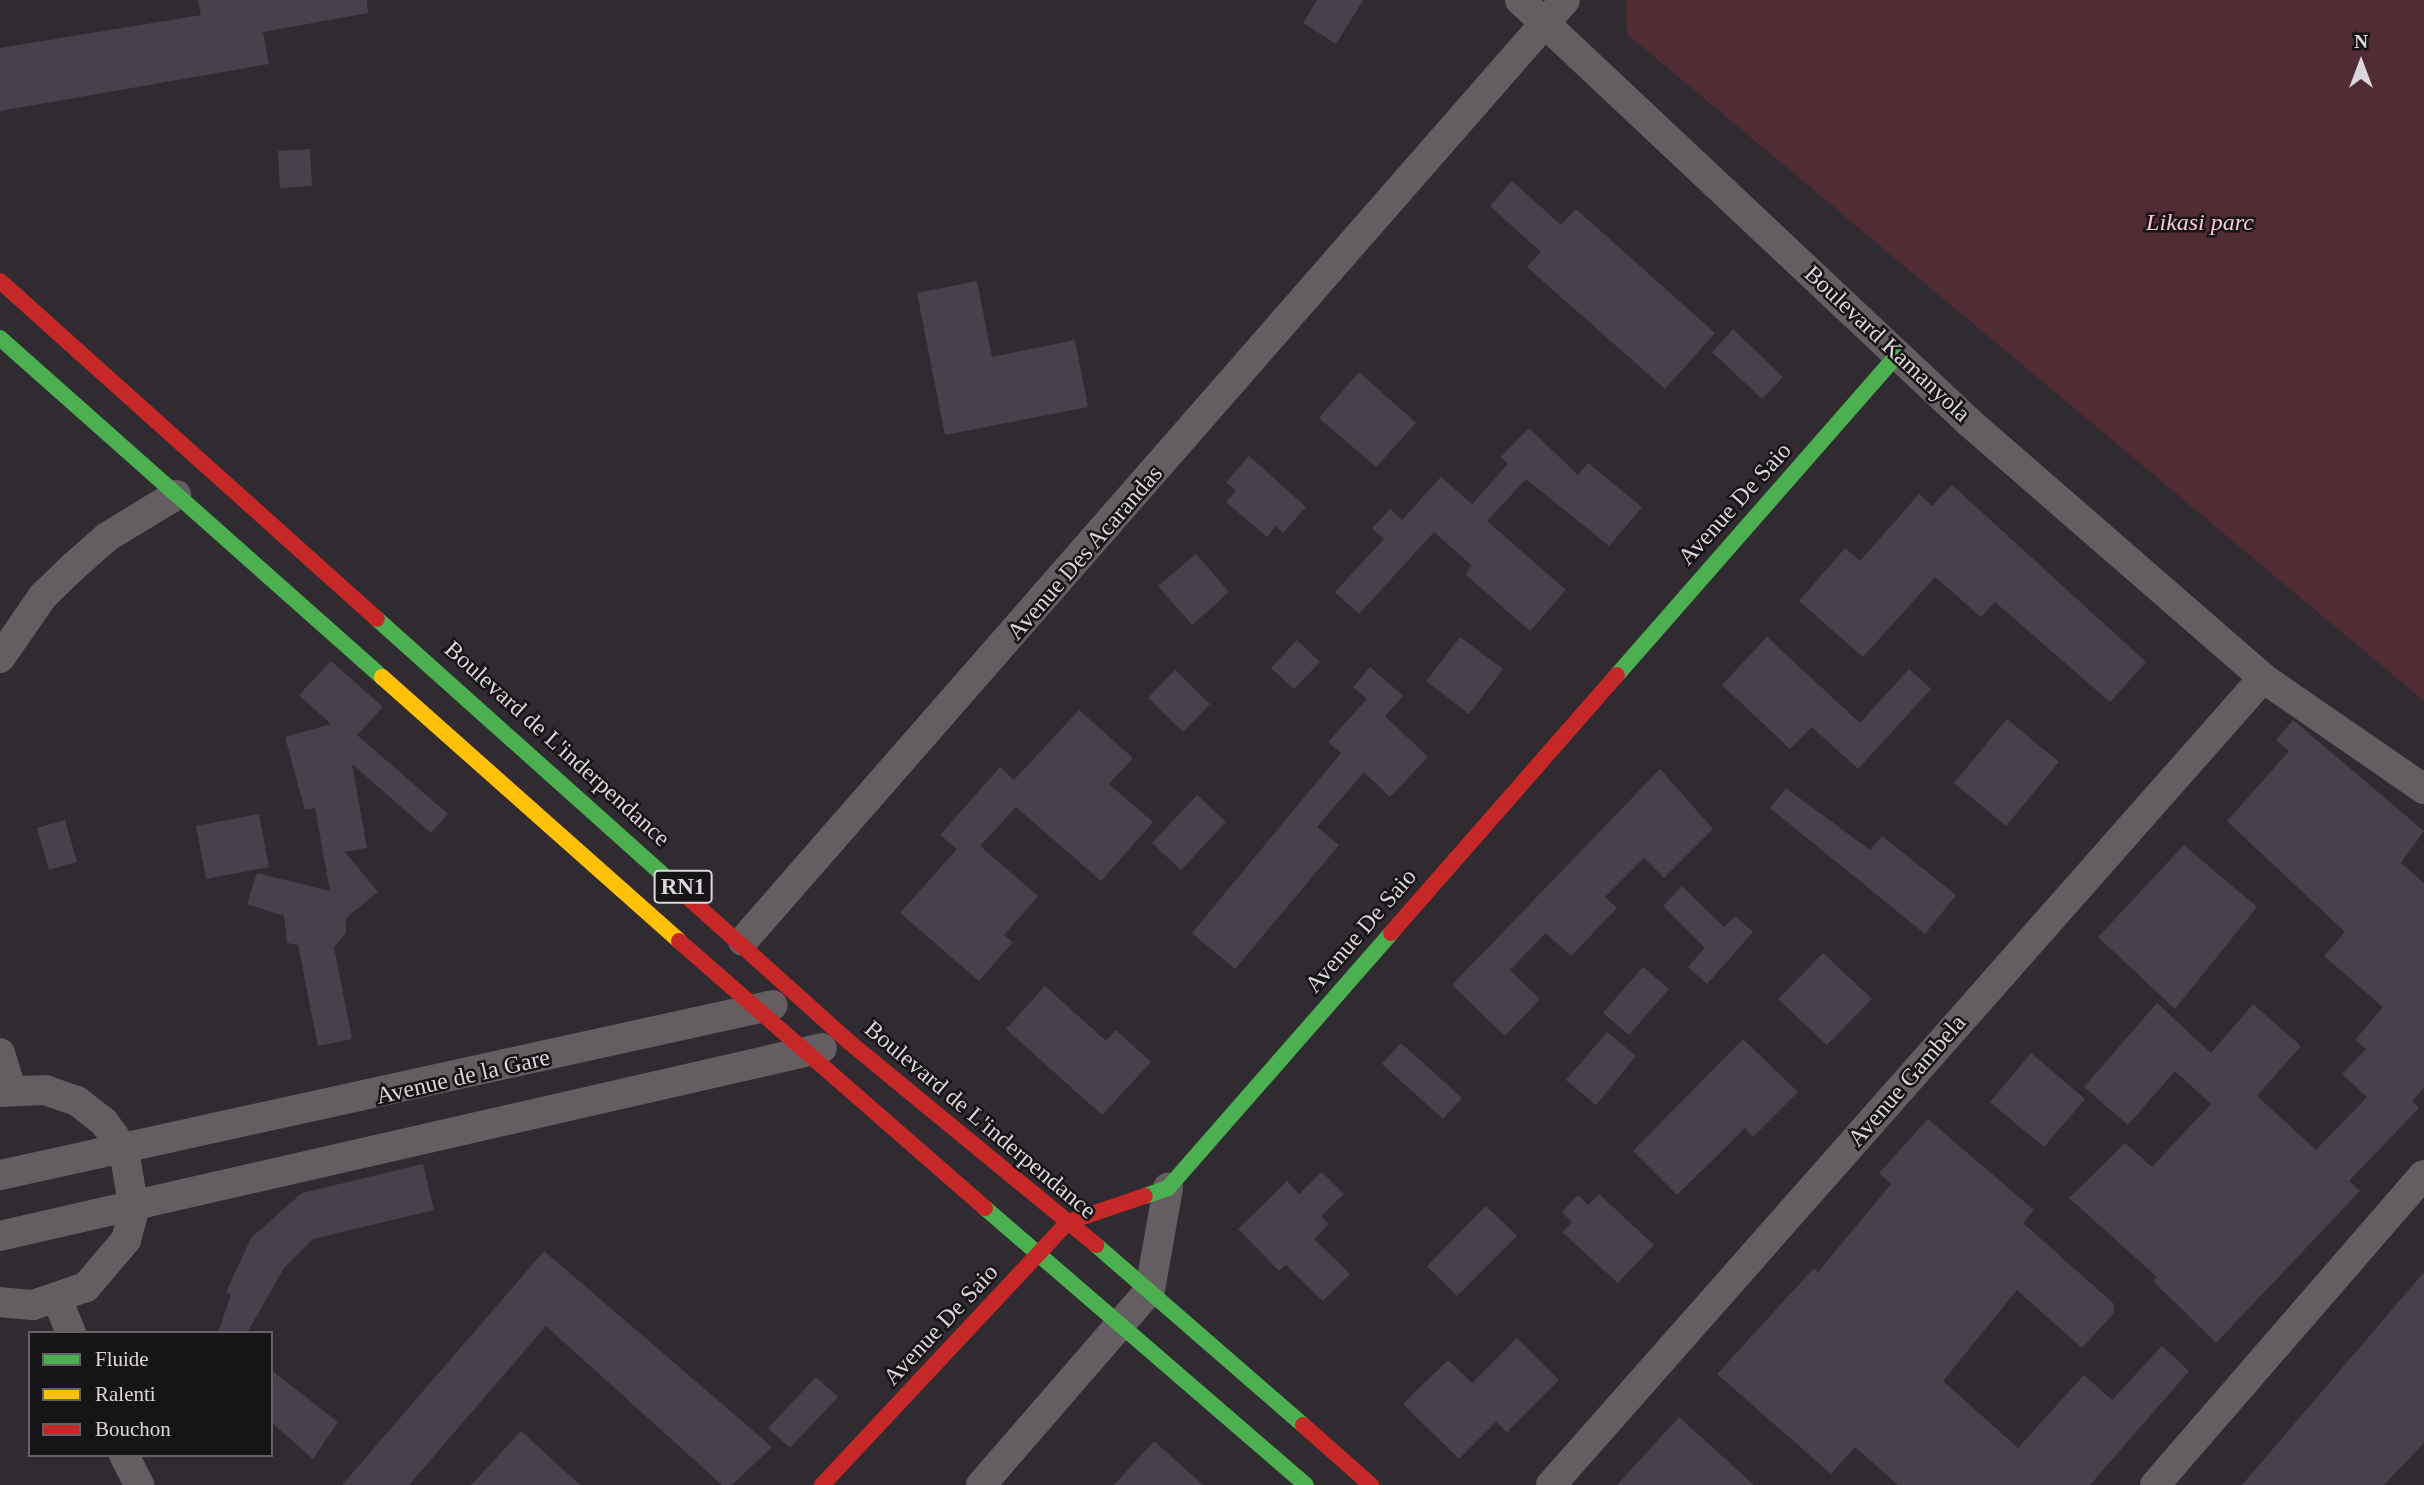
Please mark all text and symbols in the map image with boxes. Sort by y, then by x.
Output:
north arrow [2326,28,2396,98]
text: N [2354,31,2368,52]
park label: Likasi parc [2146,209,2254,237]
street label: Boulevard Kamanyola [1798,260,1976,428]
street label: Avenue De Saio [1672,437,1798,571]
street label: Avenue Des Acarandas [1001,459,1169,647]
street label: Boulevard de L'inderpendance [438,635,676,853]
street label: Avenue De Saio [1299,863,1423,999]
road number: RN1 [653,867,713,906]
street label: Avenue Gambela [1842,1009,1972,1153]
street label: Boulevard de L'inderpendance [858,1015,1102,1225]
street label: Avenue de la Gare [373,1043,553,1111]
street label: Avenue De Saio [877,1258,1005,1392]
legend [28,1331,273,1457]
text: Fluide [95,1347,149,1371]
text: Ralenti [95,1382,156,1406]
text: Bouchon [95,1417,171,1441]

